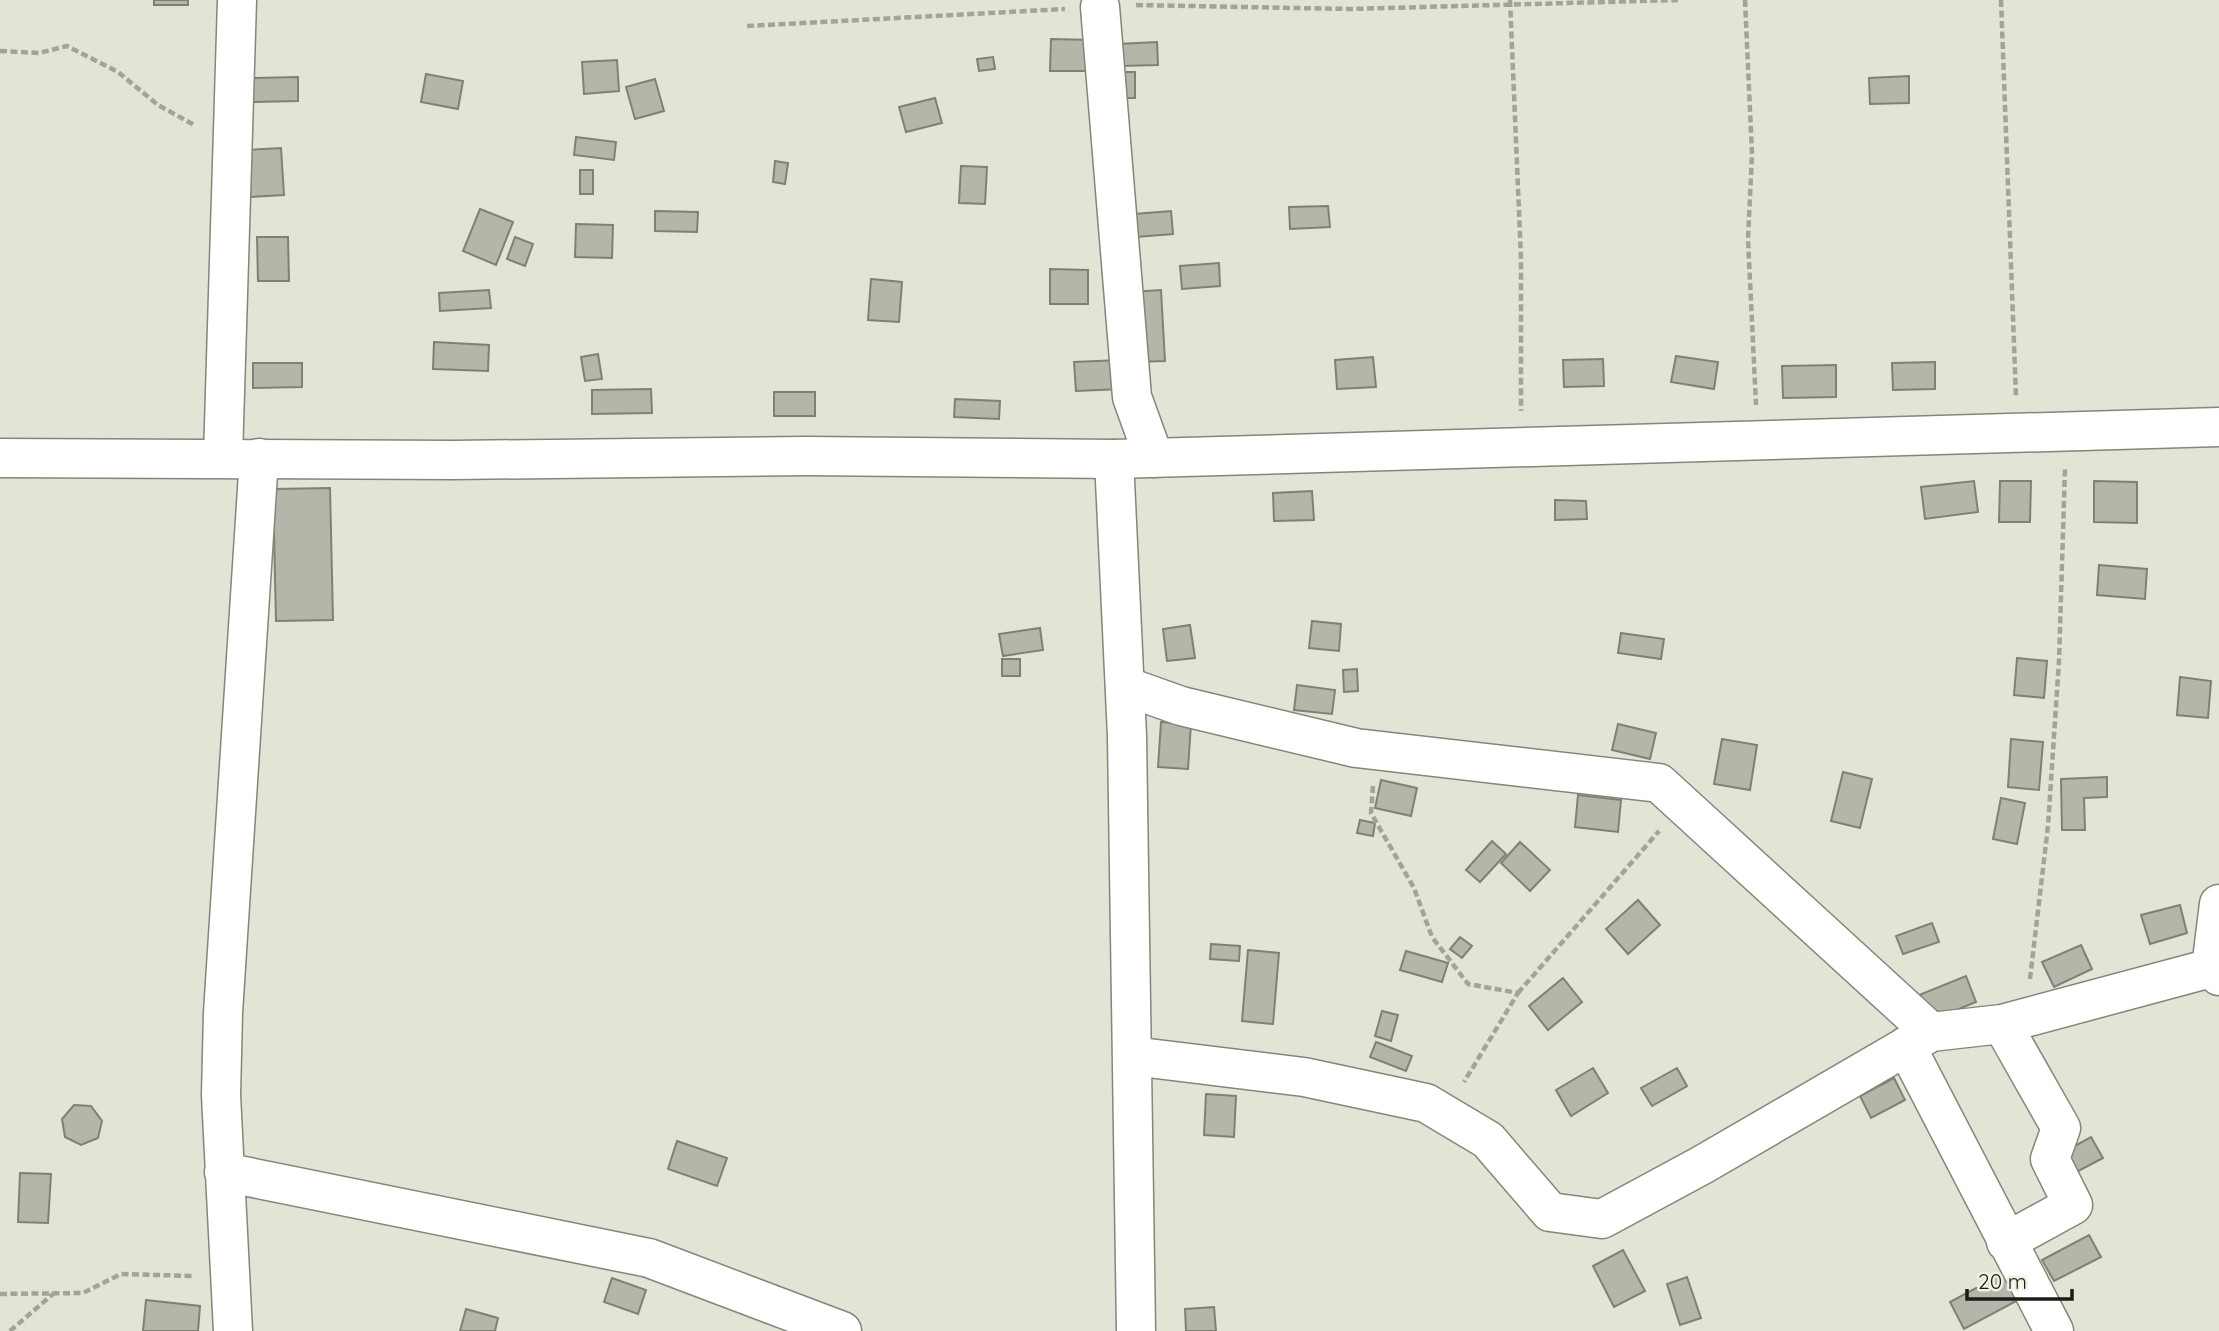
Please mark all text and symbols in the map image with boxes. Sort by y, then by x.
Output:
scale bar [1967,1258,2072,1302]
text: 20 m [1978,1268,2027,1294]

